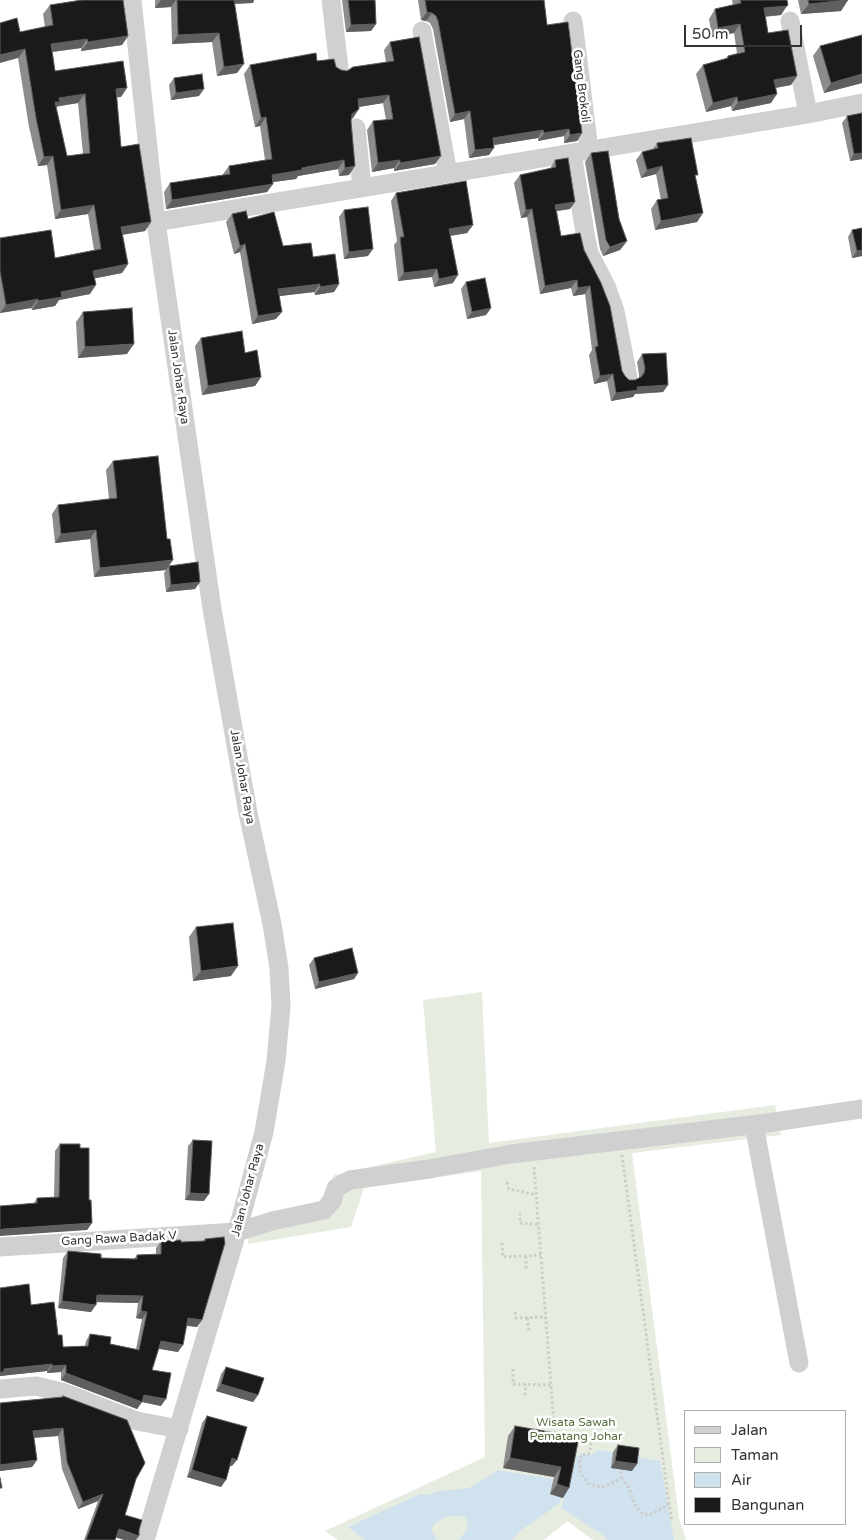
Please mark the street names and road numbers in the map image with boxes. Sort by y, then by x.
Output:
street label: Gang Brokoli [569,49,593,123]
street label: Jalan Johar Raya [164,329,192,425]
street label: Jalan Johar Raya [227,729,257,825]
street label: Jalan Johar Raya [229,1142,267,1238]
street label: Gang Rawa Badak V [61,1229,177,1249]

